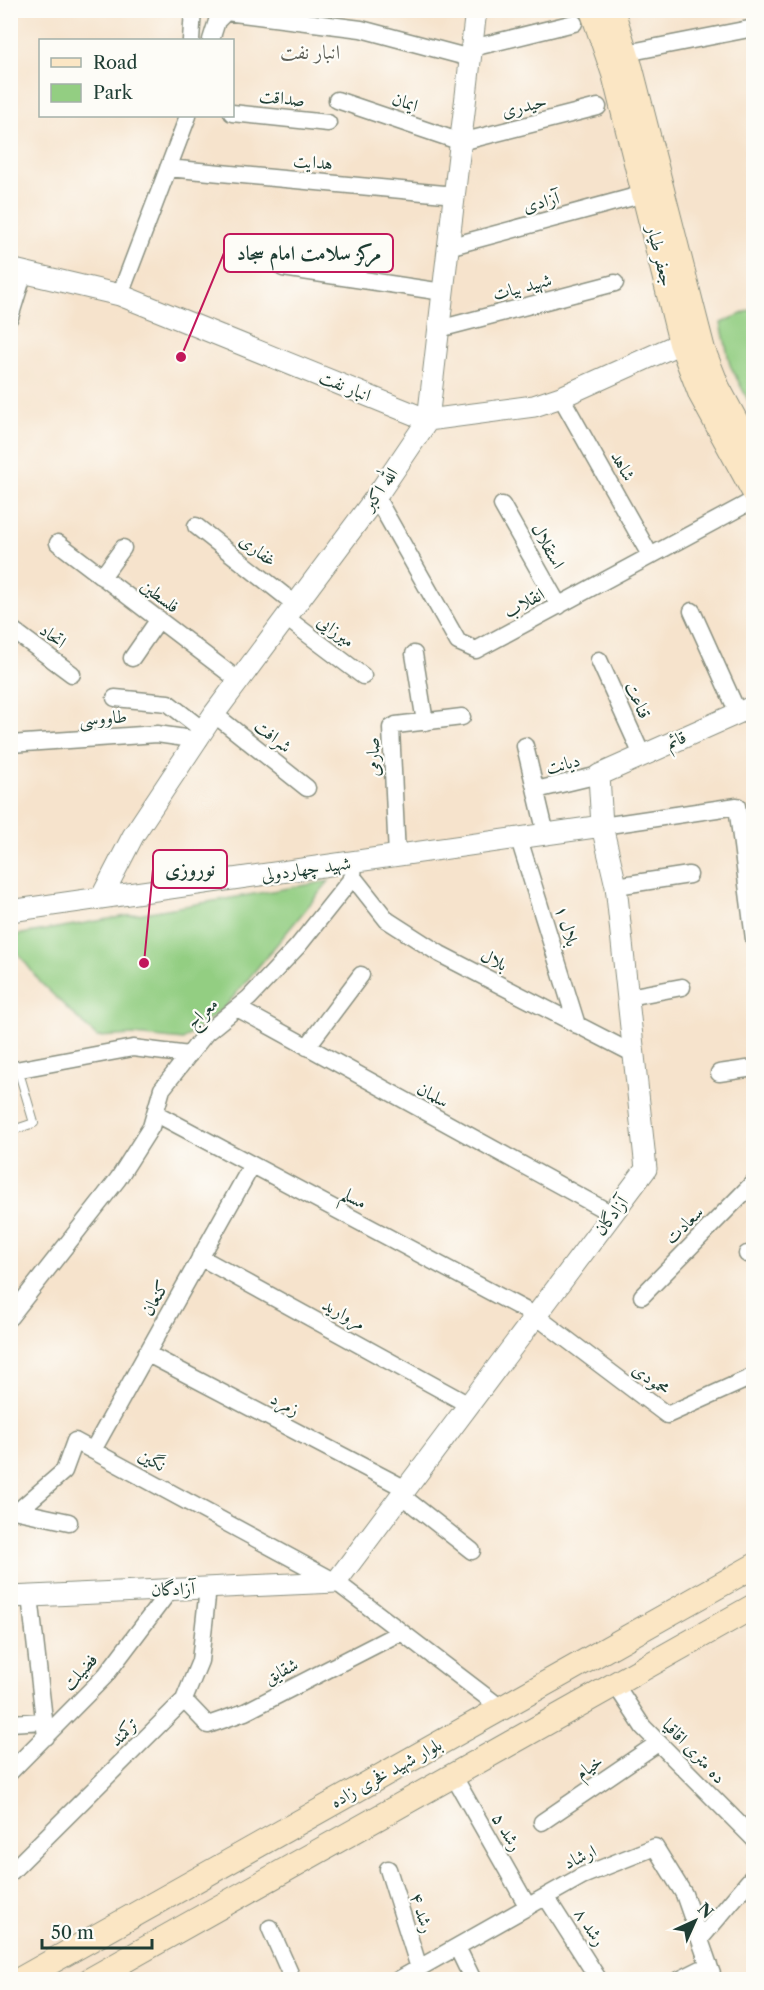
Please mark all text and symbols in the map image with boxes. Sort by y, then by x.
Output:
legend [39,39,234,117]
district label: انبار نفت [280,40,340,64]
text: Road [93,52,138,74]
text: Park [93,82,134,104]
street label: صداقت [258,85,306,111]
street label: ایمان [389,87,421,117]
street label: حیدری [499,90,549,122]
street label: هدایت [292,149,334,176]
street label: آزادی [520,186,564,217]
street label: جعفر طیار [640,221,678,289]
callout: مرکز سلامت امام سجاد [224,234,393,272]
text: مرکز سلامت امام سجاد [237,241,381,271]
street label: شهید بیات [490,269,554,306]
street label: انبار نفت [316,366,374,406]
street label: شاهد [606,447,640,485]
street label: الله اکبر [354,461,403,516]
street label: استقلال [527,519,569,573]
street label: غفاری [235,529,281,571]
street label: فلسطین [136,574,184,618]
street label: انقلاب [500,583,548,623]
street label: میرزایی [312,610,359,653]
street label: اتحاد [35,619,71,653]
street label: قناعت [620,678,656,722]
street label: طاووسی [78,705,128,733]
street label: شرافت [249,715,296,758]
street label: قائم [662,726,692,759]
street label: صارمی [362,737,384,777]
street label: دیانت [544,749,582,779]
callout: نوروزی [153,850,227,888]
street label: شهید چهاردولی [260,852,352,887]
text: نوروزی [165,857,215,882]
street label: بلال ۱ [550,903,584,949]
street label: بلال [477,944,511,976]
street label: معراج [181,993,226,1037]
street label: سلمان [413,1077,453,1113]
street label: مسلم [334,1182,371,1220]
street label: آزادگان [589,1190,634,1240]
street label: سعادت [660,1201,708,1249]
street label: کنعان [136,1276,174,1320]
street label: مروارید [317,1293,370,1337]
street label: محمودی [628,1358,674,1400]
street label: زمرد [266,1387,303,1423]
street label: نگین [135,1443,170,1476]
street label: آزادگان [151,1577,197,1601]
street label: فضیلت [58,1649,102,1695]
street label: شقایق [260,1653,302,1689]
street label: ترکمند [105,1713,143,1751]
street label: ده متری اقاقیا [658,1714,730,1788]
street label: بلوار شهید فخری زاده [326,1733,446,1814]
street label: خیام [571,1750,610,1788]
street label: رشد ۵ [487,1809,527,1855]
street label: ارشاد [560,1840,600,1874]
street label: رشد ۴ [405,1890,439,1936]
north arrow [665,1891,725,1951]
text: N [694,1898,718,1922]
street label: رشد ۸ [570,1904,610,1950]
scale bar [42,1912,152,1950]
text: 50 m [51,1922,94,1944]

